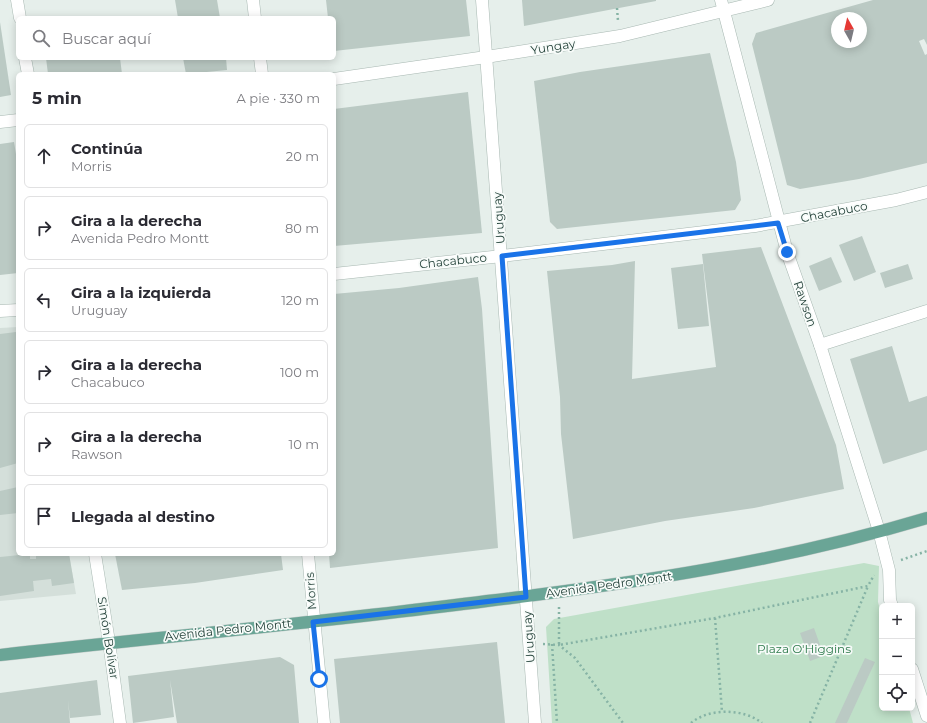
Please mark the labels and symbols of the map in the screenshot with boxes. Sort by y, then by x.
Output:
north arrow [831,12,867,48]
street label: Yungay [530,36,577,57]
street label: Uruguay [489,191,508,245]
street label: Chacabuco [799,198,869,225]
route end [778,243,796,261]
street label: Chacabuco [418,249,488,272]
street label: Rawson [791,279,820,329]
street label: Avenida Pedro Montt [545,568,673,601]
street label: Morris [302,572,319,610]
street label: Simón Bolívar [95,596,122,680]
street label: Uruguay [519,610,538,664]
street label: Avenida Pedro Montt [164,615,292,644]
park label: Plaza O'Higgins [757,641,851,656]
route start [310,670,328,688]

